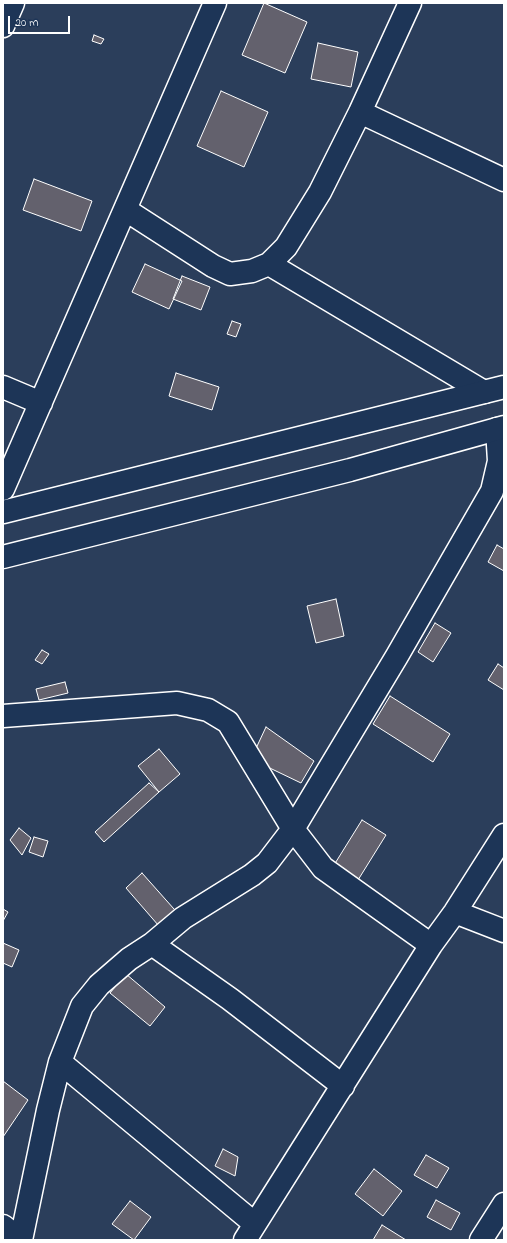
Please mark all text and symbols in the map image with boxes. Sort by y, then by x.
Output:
scale bar [10,8,72,34]
text: 20 m [15,14,38,32]

